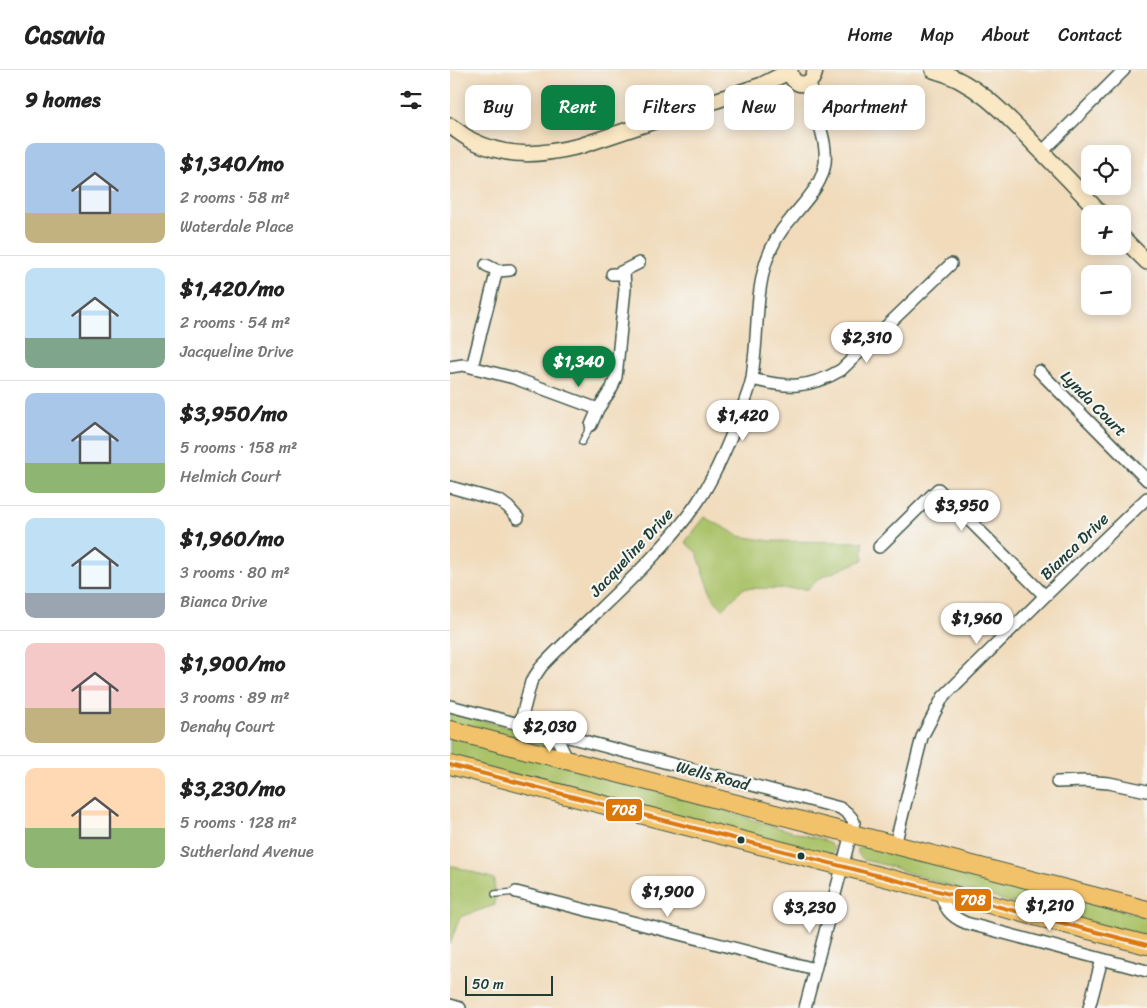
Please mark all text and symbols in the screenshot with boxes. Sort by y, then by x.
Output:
text: Casavia [25,14,105,56]
text: Home [848,19,893,51]
text: Map [921,19,954,51]
text: About [982,19,1030,51]
text: Contact [1058,19,1122,51]
text: 9 homes [25,81,101,119]
chip: Buy [465,85,531,130]
chip: Rent [541,85,615,130]
chip: Filters [625,85,714,130]
chip: New [724,85,794,130]
chip: Apartment [804,85,925,130]
icon: filters [397,86,425,114]
text: $1,340/mo [180,145,284,183]
map controls [1081,145,1131,315]
button: locate [1081,145,1131,195]
icon: home [65,163,125,223]
text: 2 rooms · 58 m² [180,183,290,212]
button: + [1081,205,1131,255]
text: Waterdale Place [180,212,294,241]
button: − [1081,265,1131,315]
text: $1,420/mo [180,270,285,308]
icon: home [65,288,125,348]
text: 2 rooms · 54 m² [180,308,290,337]
pin: $2,310 [826,322,908,364]
text: $2,310 [842,323,892,352]
text: Jacqueline Drive [180,337,294,366]
pin: $1,340 [538,346,620,388]
text: $1,340 [554,347,604,376]
street label: Lynda Court [1053,363,1134,444]
text: $3,950/mo [180,395,288,433]
pin: $1,420 [702,400,784,442]
text: $1,420 [717,401,769,430]
icon: home [65,413,125,473]
text: 5 rooms · 158 m² [180,433,297,462]
text: Helmich Court [180,462,281,491]
pin: $3,950 [921,490,1003,532]
text: $3,950 [935,491,989,520]
street label: Jacqueline Drive [581,501,681,605]
street label: Bianca Drive [1033,506,1116,587]
text: $1,960/mo [180,520,284,558]
icon: home [65,538,125,598]
text: 3 rooms · 80 m² [180,558,290,587]
text: Bianca Drive [180,587,268,616]
pin: $1,960 [936,602,1018,645]
text: $1,960 [952,604,1002,633]
text: $1,900/mo [180,645,285,683]
icon: home [65,663,125,723]
text: 3 rooms · 89 m² [180,683,289,712]
pin: $2,030 [509,710,591,753]
text: Denahy Court [180,712,275,741]
text: $2,030 [523,712,577,741]
street label: Wells Road [673,752,754,800]
text: $3,230/mo [180,770,285,808]
icon: home [65,788,125,848]
line badge: 708 [605,798,643,822]
text: 708 [611,798,637,823]
text: 5 rooms · 128 m² [180,808,297,837]
unlabelled marker [736,835,746,845]
text: Sutherland Avenue [180,837,314,866]
unlabelled marker [796,851,806,861]
pin: $1,900 [627,876,709,918]
text: $1,900 [642,877,694,906]
line badge: 708 [954,888,992,912]
text: 708 [960,888,986,913]
pin: $1,210 [1009,890,1091,932]
text: $1,210 [1026,891,1074,920]
pin: $3,230 [769,892,851,934]
text: $3,230 [784,893,836,922]
text: 50 m [472,972,504,997]
scale bar [465,973,552,996]

